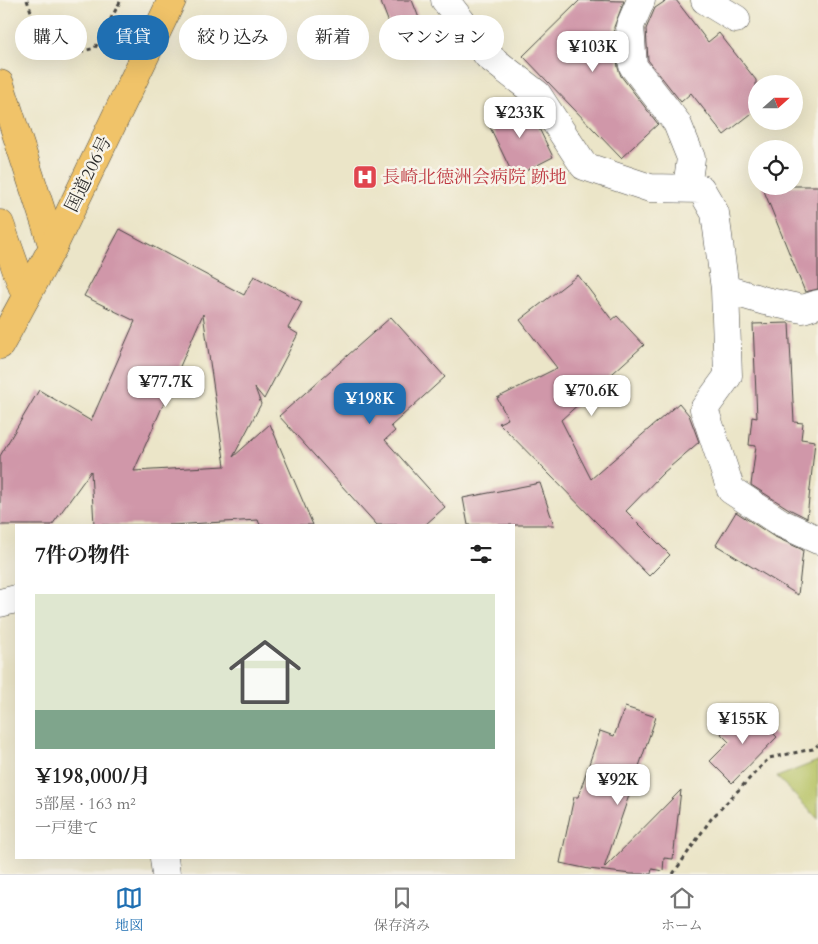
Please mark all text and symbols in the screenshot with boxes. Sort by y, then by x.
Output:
chip: 購入 [15,15,87,60]
chip: 賃貸 [97,15,169,60]
chip: 絞り込み [179,15,287,60]
chip: 新着 [297,15,369,60]
chip: マンション [379,15,504,60]
pin: ¥103K [558,30,628,73]
text: ¥103K [568,36,618,58]
north arrow [748,75,802,130]
map controls [748,75,803,195]
pin: ¥233K [485,96,555,139]
text: ¥233K [495,102,545,124]
street label: 国道206号 [59,132,118,216]
button: locate [748,140,803,195]
hospital icon: 長崎北徳洲会病院 跡地 [352,164,378,190]
place label: 長崎北徳洲会病院 跡地 [382,165,567,190]
pin: ¥77.7K [125,366,207,408]
text: ¥77.7K [139,371,193,393]
pin: ¥70.6K [551,374,633,417]
text: ¥70.6K [565,380,619,402]
pin: ¥198K [335,382,405,425]
text: ¥198K [345,388,395,410]
icon: filters [467,540,495,568]
text: 7件の物件 [35,541,130,570]
icon: home [220,627,310,717]
pin: ¥155K [708,702,778,745]
text: ¥155K [718,708,768,730]
text: ¥198,000/月 [35,762,151,791]
pin: ¥92K [588,764,648,806]
text: ¥92K [597,769,639,791]
text: 5部屋 · 163 m² [35,793,136,815]
text: 一戸建て [35,817,99,839]
tab: 地図 [115,884,143,935]
tab: 保存済み [374,884,430,935]
tab: ホーム [661,884,703,935]

